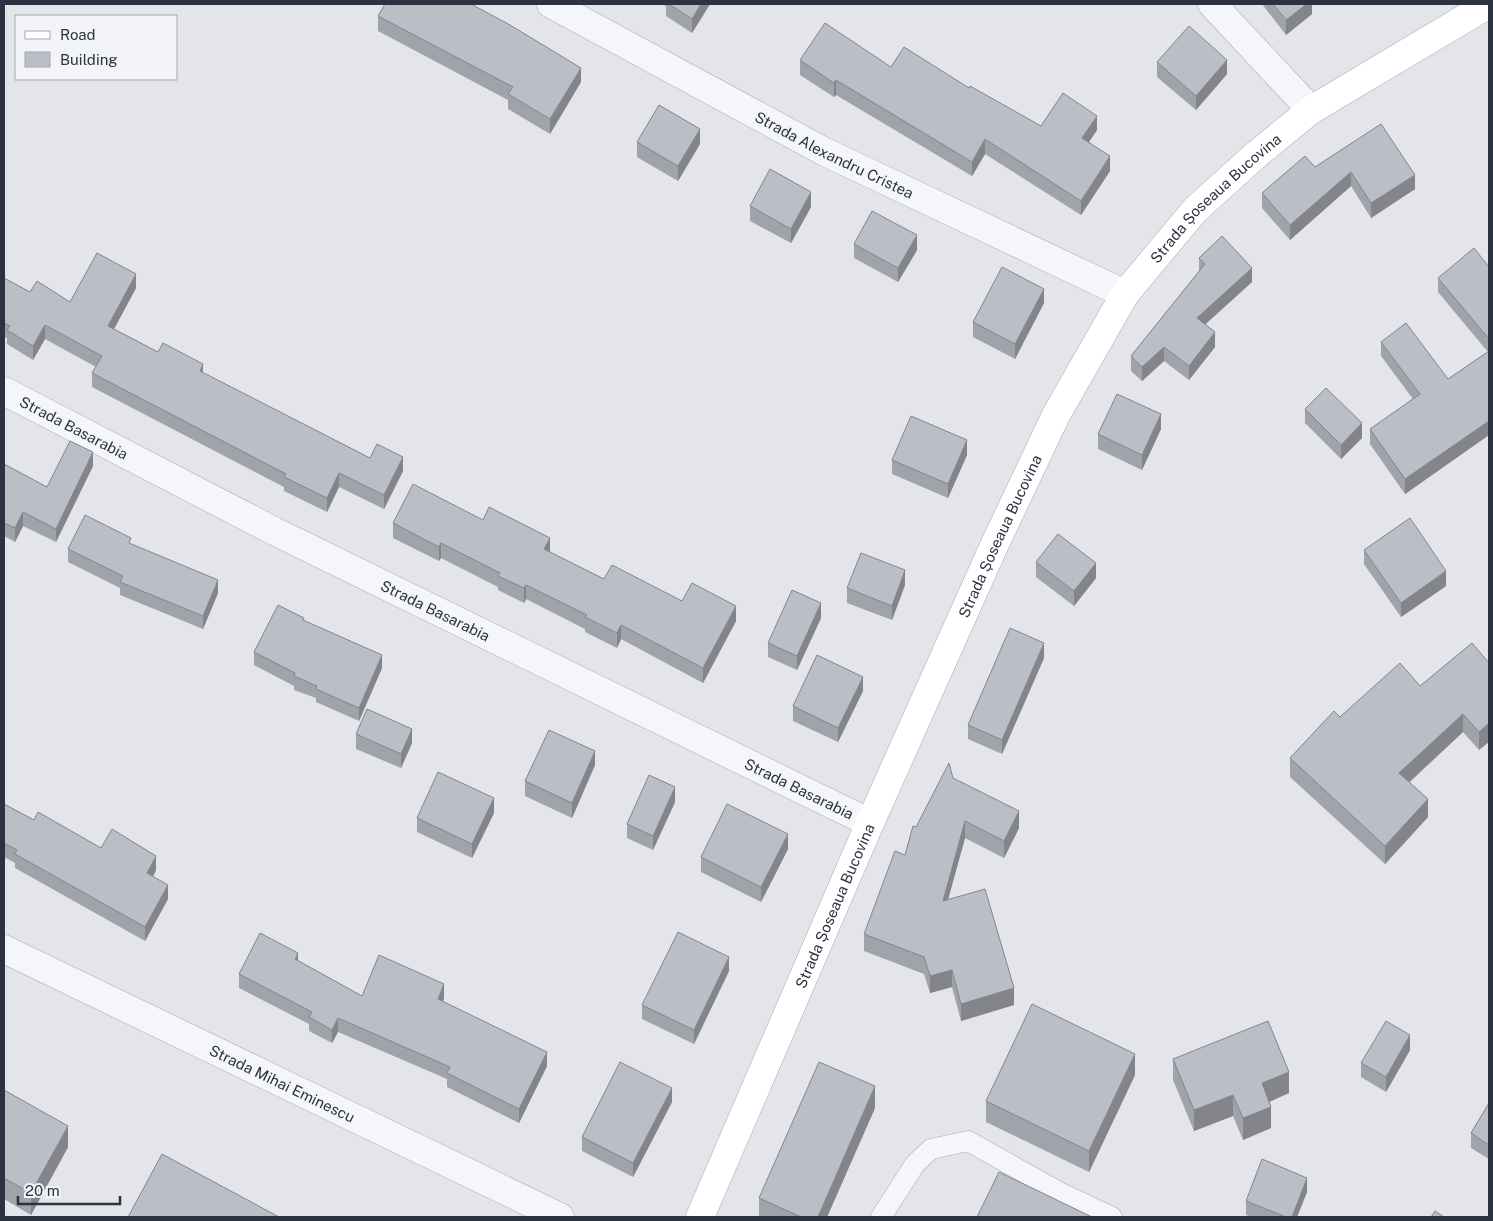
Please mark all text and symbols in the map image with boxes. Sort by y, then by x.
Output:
legend [15,15,178,80]
text: Road [60,26,96,43]
text: Building [60,51,118,68]
street label: Strada Alexandru Cristea [752,107,917,201]
street label: Strada Șoseaua Bucovina [1146,130,1284,266]
street label: Strada Basarabia [17,392,131,462]
street label: Strada Șoseaua Bucovina [955,452,1044,620]
street label: Strada Basarabia [378,576,493,644]
street label: Strada Basarabia [742,754,857,822]
street label: Strada Șoseaua Bucovina [791,821,877,991]
street label: Strada Mihai Eminescu [207,1041,358,1125]
scale bar [18,1174,120,1206]
text: 20 m [25,1182,60,1199]

